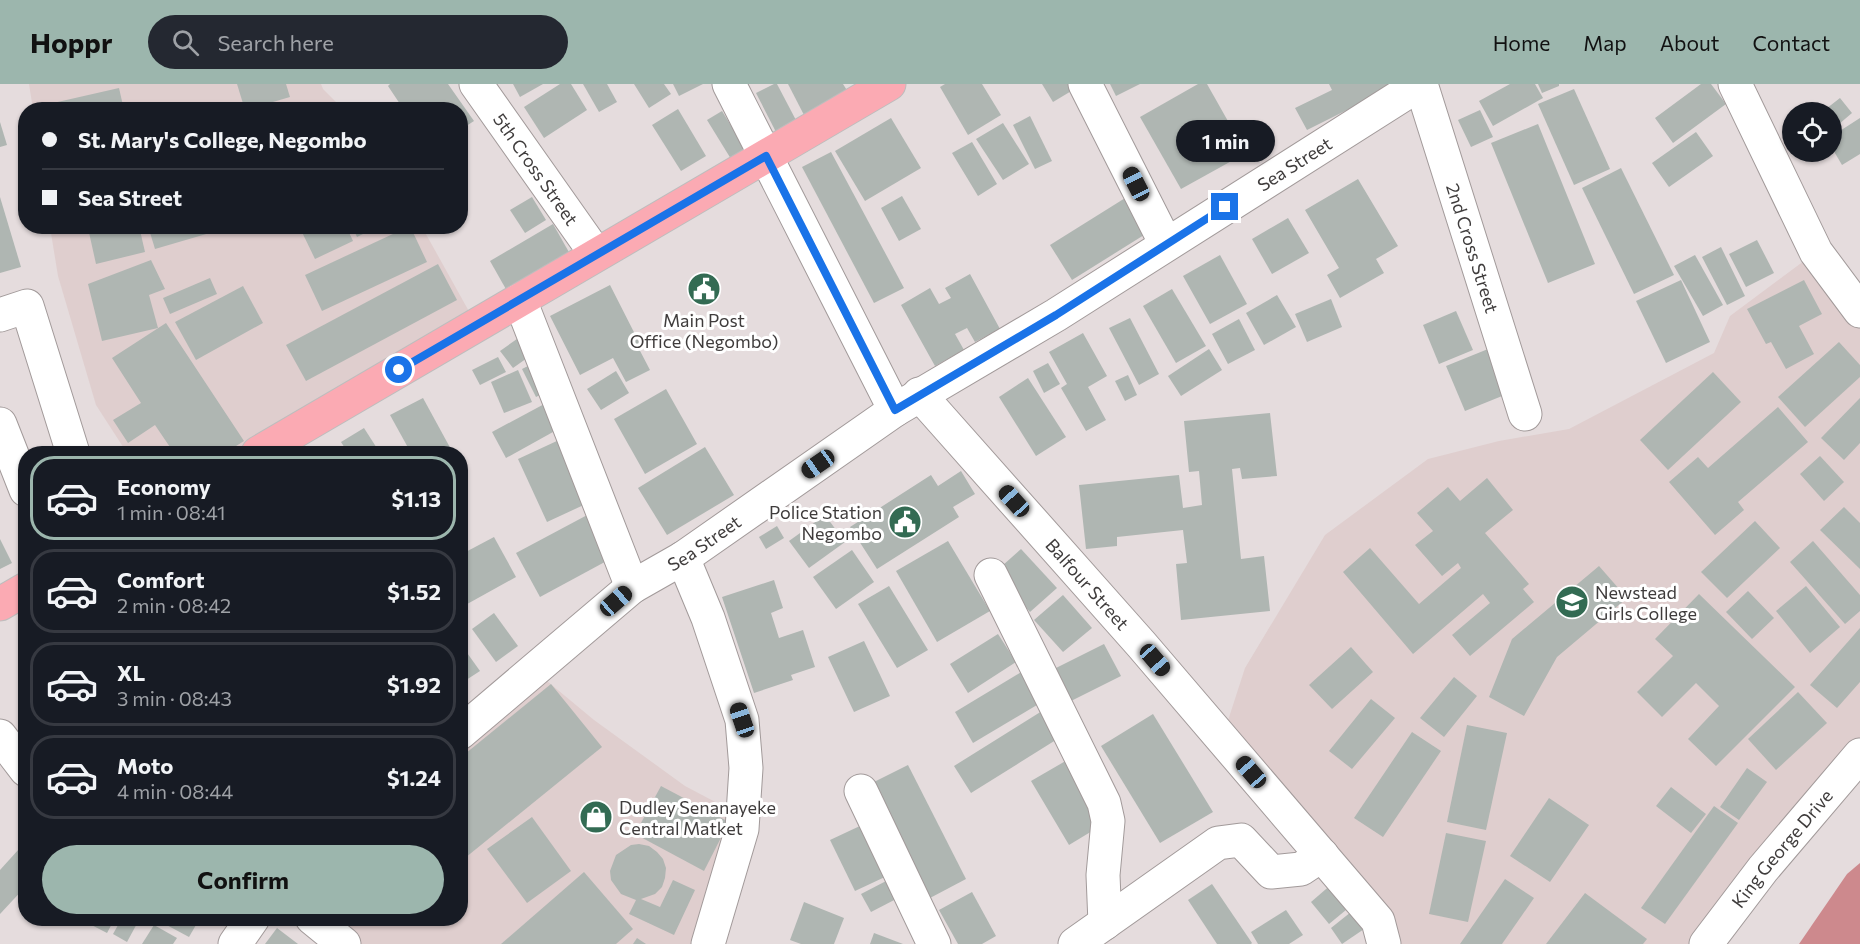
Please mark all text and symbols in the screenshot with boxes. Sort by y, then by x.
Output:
search box [148,15,568,69]
text: Hoppr [30,25,112,59]
icon: search [169,26,202,59]
text: Search here [217,29,334,56]
text: Home [1493,30,1550,55]
text: Map [1583,30,1627,55]
text: About [1660,30,1719,55]
text: Contact [1752,30,1830,55]
map controls [1782,102,1842,162]
button: locate [1782,102,1842,162]
street label: 5th Cross Street [489,109,583,229]
callout: 1 min [1176,120,1274,162]
text: St. Mary's College, Negombo [78,126,367,153]
text: 1 min [1202,129,1249,153]
street label: Sea Street [1253,132,1336,196]
car [1120,164,1152,204]
street label: 2nd Cross Street [1442,180,1503,316]
text: Sea Street [78,184,182,211]
route end [1211,193,1238,220]
public building icon: Main Post Office (Negombo) [686,271,722,307]
place label: Main Post Office (Negombo) [630,309,778,352]
route start [385,356,412,383]
car [798,446,838,482]
icon: car [45,471,99,525]
text: Economy [117,473,211,500]
car [995,482,1033,520]
text: $1.13 [391,485,441,512]
text: 1 min · 08:41 [117,500,226,524]
place label: Police Station Negombo [769,501,882,544]
public building icon: Police Station Negombo [887,504,923,540]
street label: Sea Street [663,510,745,576]
street label: Balfour Street [1041,534,1134,634]
icon: car [45,564,99,618]
text: Comfort [117,566,205,593]
text: $1.52 [387,578,441,605]
place label: Newstead Girls College [1595,581,1697,624]
car [597,582,635,620]
school or university icon: Newstead Girls College [1554,584,1590,620]
text: 2 min · 08:42 [117,593,231,617]
car [1136,641,1174,679]
icon: car [45,657,99,711]
text: XL [117,659,145,686]
text: $1.92 [387,671,441,698]
text: 3 min · 08:43 [117,686,232,710]
car [728,700,756,740]
icon: car [45,750,99,804]
text: Moto [117,752,173,779]
car [1232,753,1270,791]
text: $1.24 [387,764,441,791]
text: 4 min · 08:44 [117,779,233,803]
street label: King George Drive [1727,785,1837,912]
place label: Dudley Senanayeke Central Matket [619,796,776,839]
shop icon: Dudley Senanayeke Central Matket [578,799,614,835]
button: Confirm [42,845,444,914]

